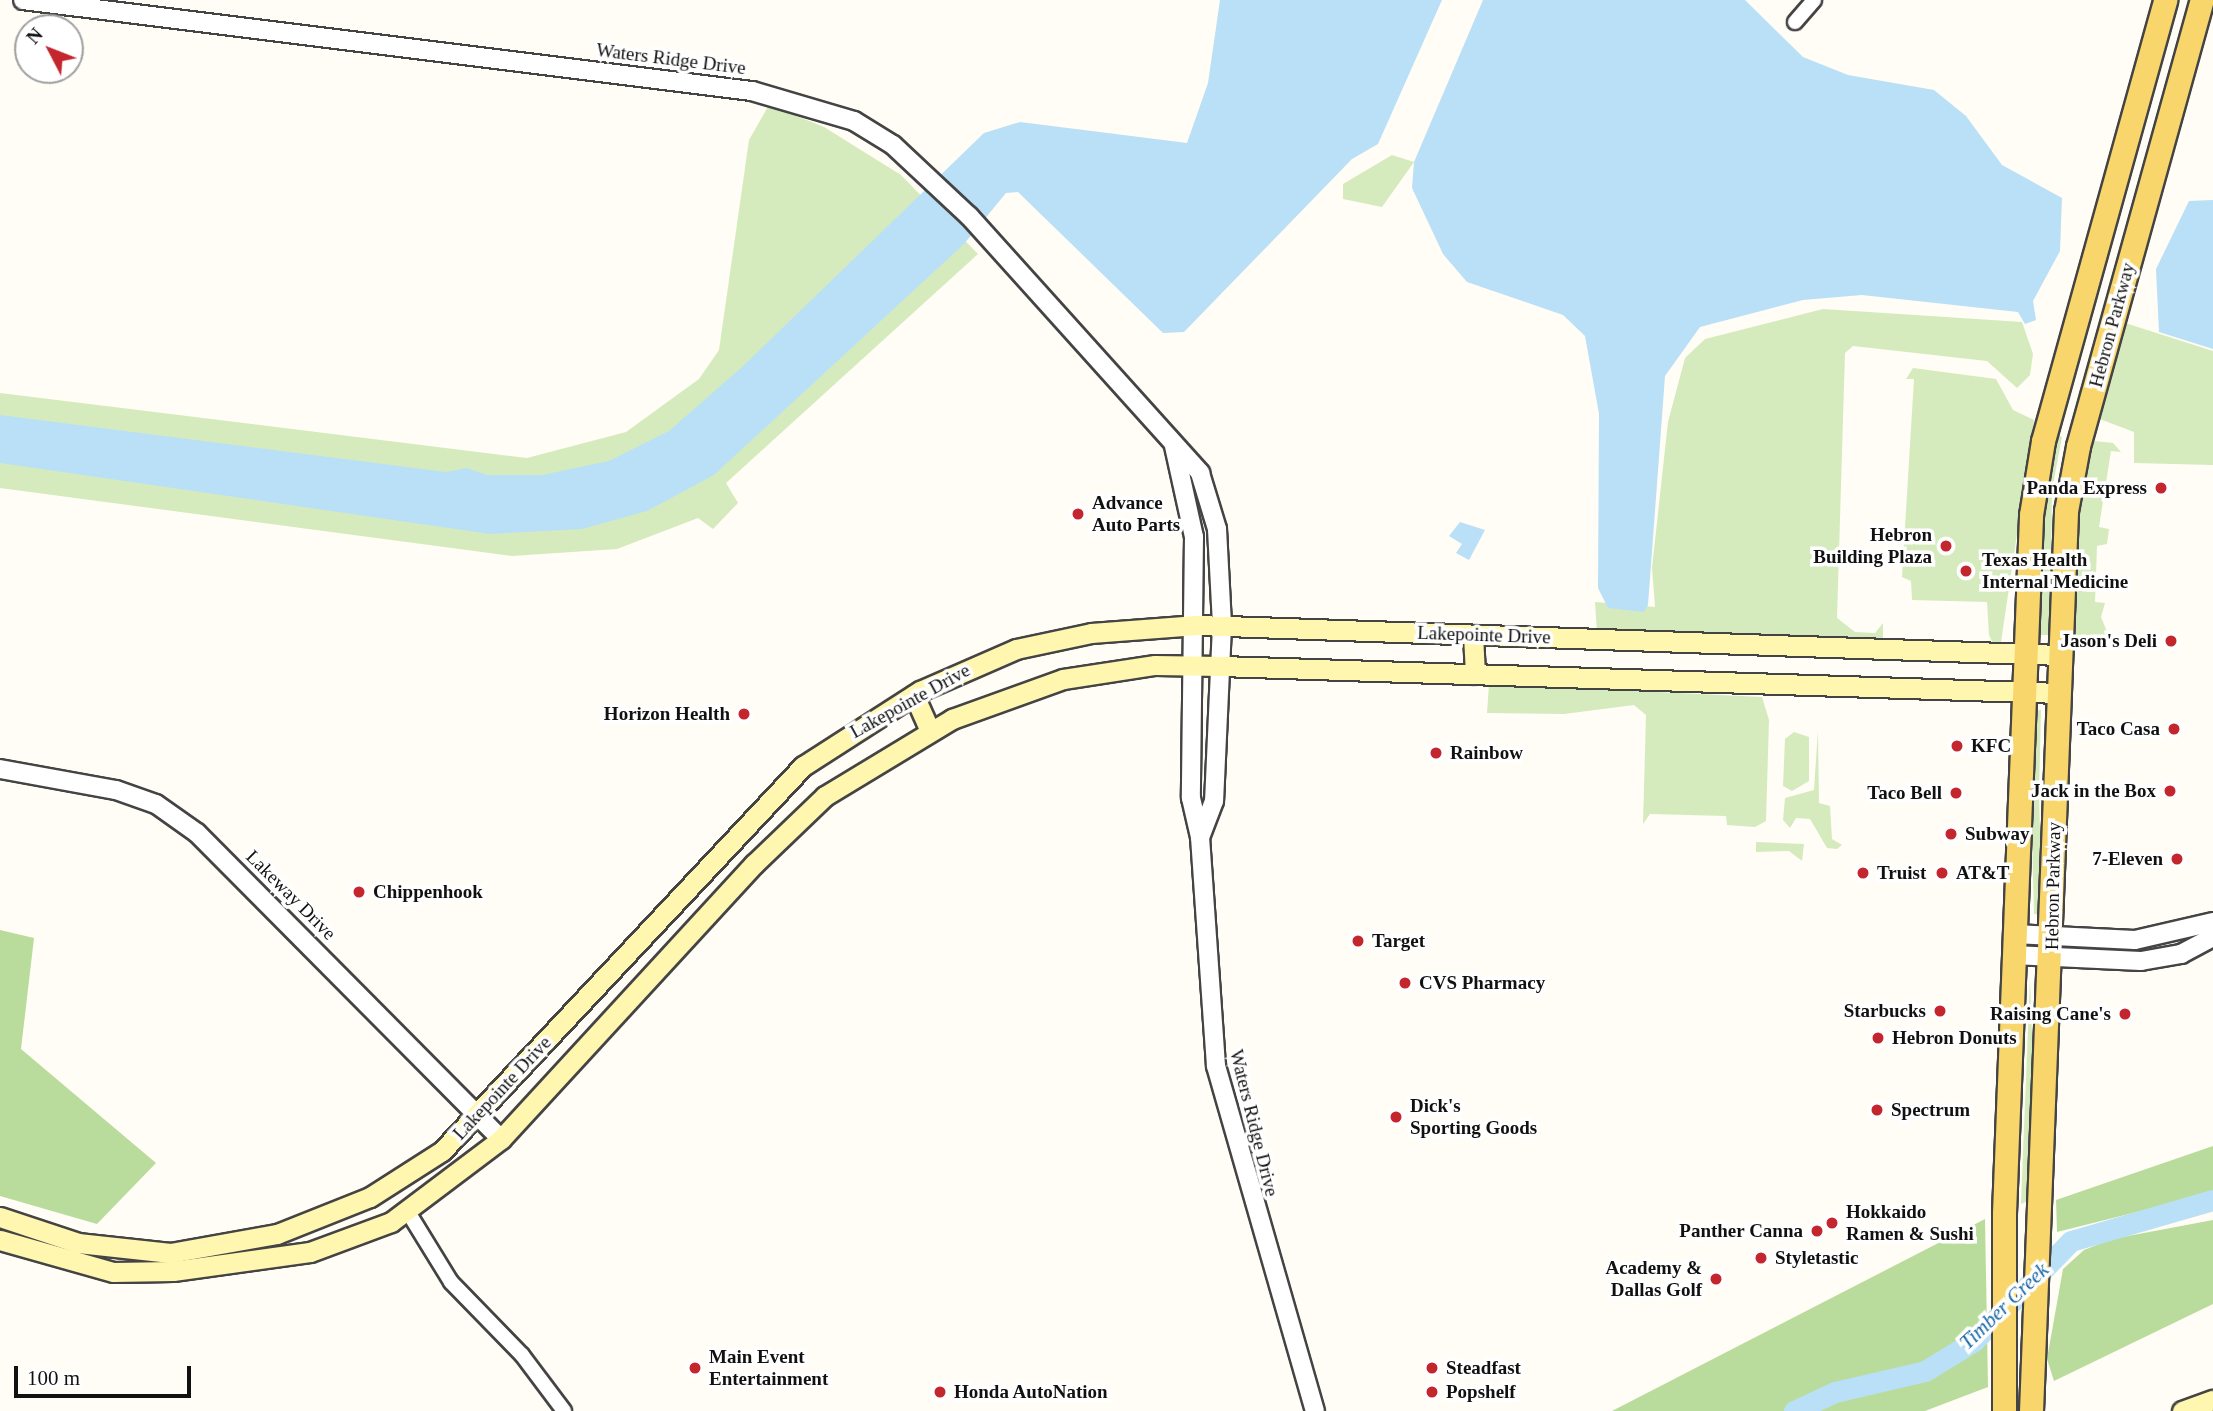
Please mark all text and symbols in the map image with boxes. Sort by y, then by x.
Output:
north arrow [14,14,84,84]
text: N [22,24,47,48]
street label: Waters Ridge Drive [595,39,747,79]
street label: Hebron Parkway [2084,260,2140,390]
place label: Panda Express [2026,477,2147,499]
marker: Panda Express [2153,480,2169,496]
place label: Advance Auto Parts [1092,492,1180,536]
marker: Advance Auto Parts [1070,506,1086,522]
place label: Hebron Building Plaza [1813,524,1932,568]
marker: Hebron Building Plaza [1938,538,1954,554]
place label: Texas Health Internal Medicine [1982,549,2128,593]
marker: Texas Health Internal Medicine [1956,561,1976,581]
street label: Lakepointe Drive [1417,621,1551,649]
place label: Jason's Deli [2060,630,2157,652]
marker: Jason's Deli [2163,633,2179,649]
street label: Lakepointe Drive [846,659,974,743]
place label: Horizon Health [604,703,730,725]
marker: Horizon Health [736,706,752,722]
place label: Taco Casa [2077,718,2160,740]
marker: Taco Casa [2166,721,2182,737]
place label: KFC [1971,735,2011,757]
marker: KFC [1949,738,1965,754]
place label: Rainbow [1450,742,1523,764]
marker: Rainbow [1428,745,1444,761]
place label: Jack in the Box [2031,780,2156,802]
place label: Taco Bell [1867,782,1942,804]
marker: Jack in the Box [2162,783,2178,799]
marker: Taco Bell [1948,785,1964,801]
street label: Hebron Parkway [2040,822,2066,950]
place label: Subway [1965,823,2029,845]
marker: Subway [1943,826,1959,842]
street label: Lakeway Drive [241,845,341,945]
place label: 7-Eleven [2092,848,2163,870]
marker: 7-Eleven [2169,851,2185,867]
place label: Truist [1877,862,1926,884]
place label: AT&T [1956,862,2009,884]
marker: Truist [1855,865,1871,881]
marker: AT&T [1934,865,1950,881]
place label: Chippenhook [373,881,483,903]
marker: Chippenhook [351,884,367,900]
place label: Target [1372,930,1425,952]
marker: Target [1350,933,1366,949]
place label: CVS Pharmacy [1419,972,1545,994]
marker: CVS Pharmacy [1397,975,1413,991]
place label: Starbucks [1844,1000,1926,1022]
marker: Starbucks [1932,1003,1948,1019]
place label: Raising Cane's [1990,1003,2111,1025]
marker: Raising Cane's [2117,1006,2133,1022]
place label: Hebron Donuts [1892,1027,2017,1049]
marker: Hebron Donuts [1870,1030,1886,1046]
street label: Lakepointe Drive [448,1031,556,1145]
street label: Waters Ridge Drive [1225,1047,1283,1199]
place label: Dick's Sporting Goods [1410,1095,1537,1139]
place label: Spectrum [1891,1099,1970,1121]
marker: Spectrum [1869,1102,1885,1118]
marker: Dick's Sporting Goods [1388,1109,1404,1125]
place label: Hokkaido Ramen & Sushi [1846,1201,1974,1245]
marker: Hokkaido Ramen & Sushi [1824,1215,1840,1231]
place label: Panther Canna [1679,1220,1803,1242]
marker: Panther Canna [1809,1223,1825,1239]
place label: Styletastic [1775,1247,1858,1269]
marker: Styletastic [1753,1250,1769,1266]
place label: Academy & Dallas Golf [1605,1257,1702,1301]
water label: Timber Creek [1954,1257,2054,1355]
marker: Academy & Dallas Golf [1708,1271,1724,1287]
place label: Main Event Entertainment [709,1346,828,1390]
scale bar [18,1352,194,1396]
place label: Steadfast [1446,1357,1521,1379]
marker: Main Event Entertainment [687,1360,703,1376]
marker: Steadfast [1424,1360,1440,1376]
text: 100 m [27,1366,80,1390]
place label: Honda AutoNation [954,1381,1109,1403]
place label: Popshelf [1446,1381,1516,1403]
marker: Honda AutoNation [932,1384,948,1400]
marker: Popshelf [1424,1384,1440,1400]

